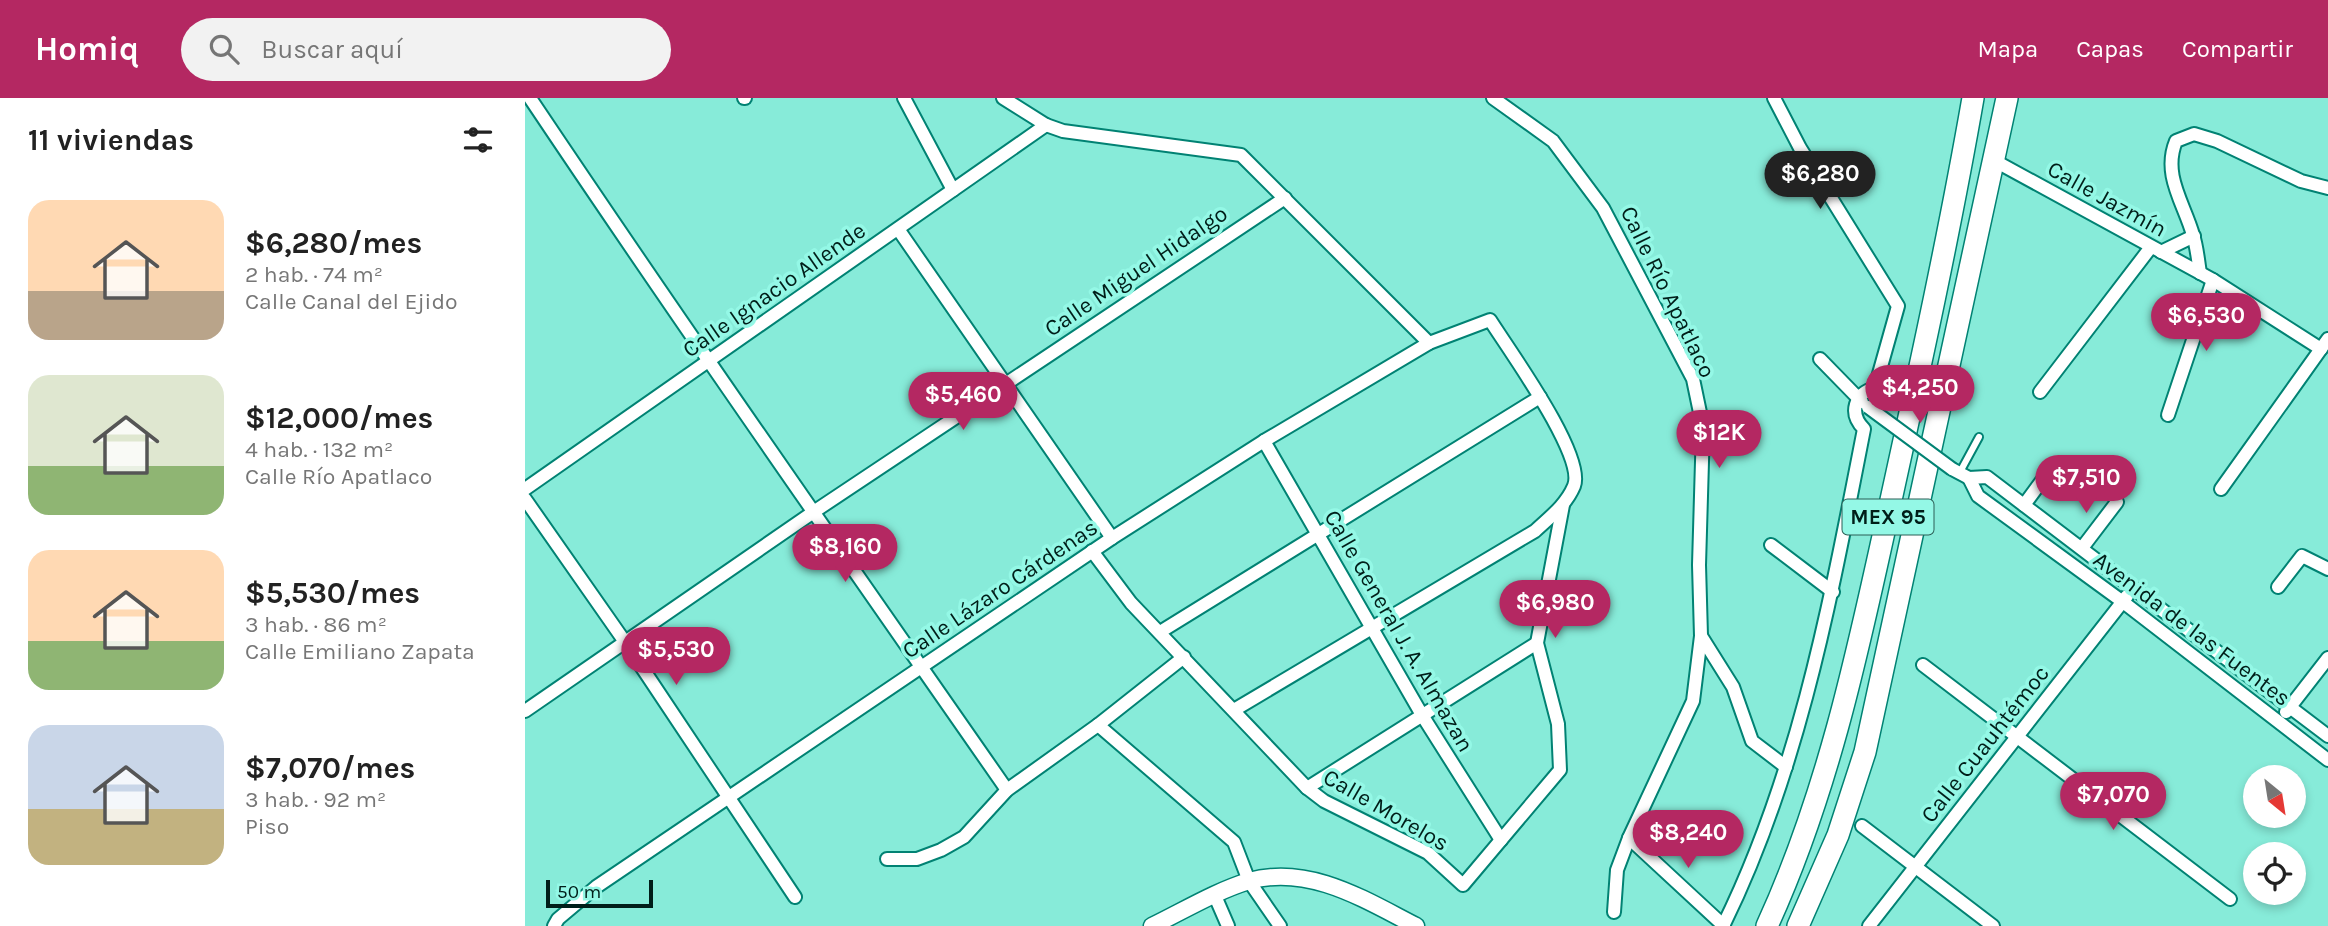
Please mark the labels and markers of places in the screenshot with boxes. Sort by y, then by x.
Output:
pin: $6,280 [1763,152,1877,211]
pin: $6,530 [2149,294,2263,353]
pin: $4,250 [1863,366,1977,425]
pin: $5,460 [906,372,1020,432]
pin: $12K [1678,410,1760,470]
pin: $7,510 [2029,456,2143,515]
pin: $8,160 [788,524,902,584]
pin: $6,980 [1498,580,1612,640]
pin: $5,530 [619,628,733,687]
pin: $7,070 [2056,772,2170,832]
pin: $8,240 [1631,810,1745,870]

